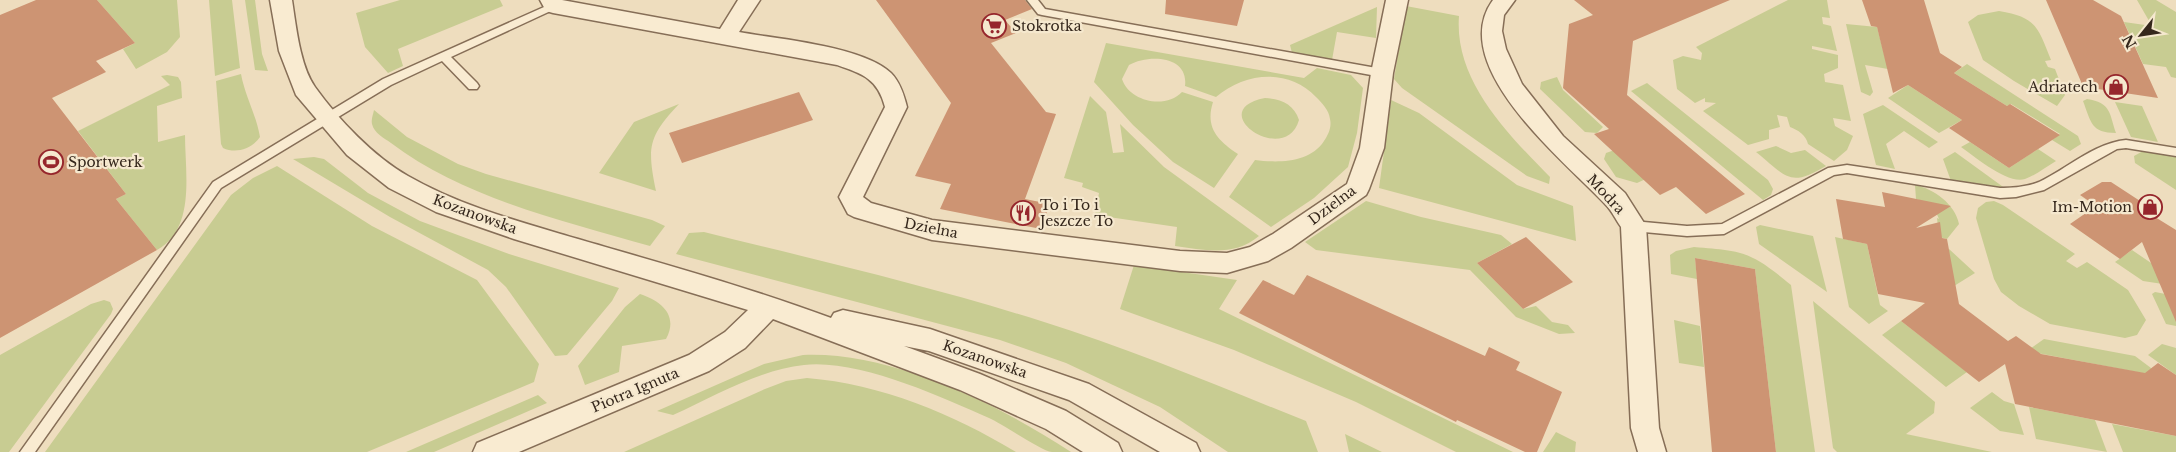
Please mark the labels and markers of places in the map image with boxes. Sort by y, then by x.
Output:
supermarket icon: Stokrotka [981,13,1007,39]
place label: Stokrotka [1012,17,1082,35]
shop icon: Adriatech [2103,74,2129,100]
place label: Adriatech [2027,78,2098,96]
sports icon: Sportwerk [38,149,64,175]
place label: Sportwerk [68,153,143,171]
shop icon: Im-Motion [2137,194,2163,220]
place label: To i To i Jeszcze To [1038,196,1113,230]
place label: Im-Motion [2052,198,2132,216]
restaurant icon: To i To i Jeszcze To [1010,200,1036,226]

